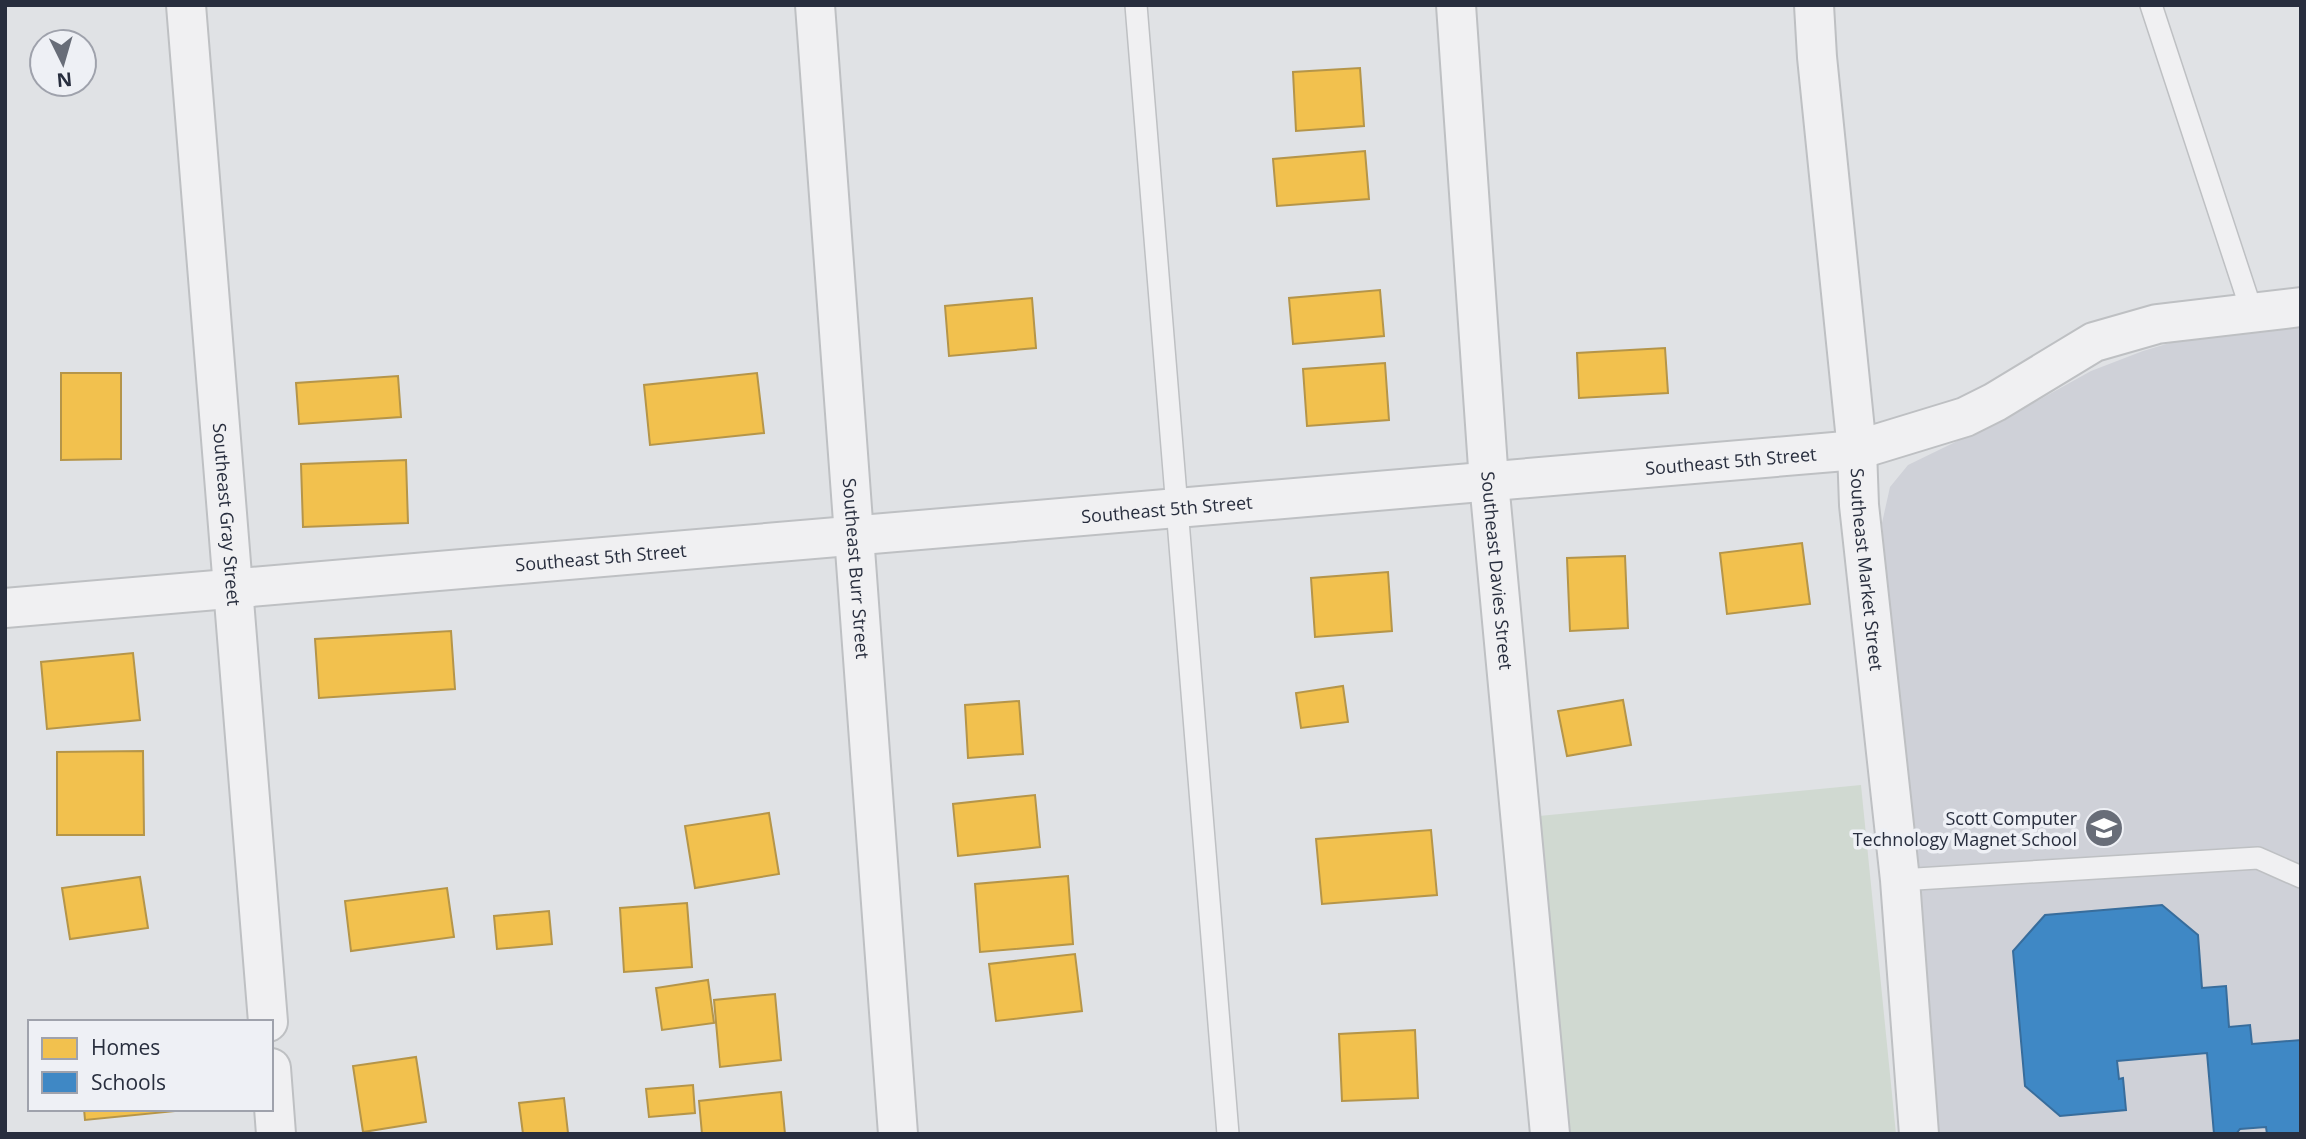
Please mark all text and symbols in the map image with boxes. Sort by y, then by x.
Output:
north arrow [28,28,98,98]
text: N [56,66,73,94]
street label: Southeast Gray Street [208,422,246,607]
street label: Southeast 5th Street [1644,442,1817,480]
street label: Southeast Market Street [1846,468,1889,672]
street label: Southeast Davies Street [1476,470,1519,671]
street label: Southeast Burr Street [838,477,875,660]
street label: Southeast 5th Street [1080,490,1253,528]
street label: Southeast 5th Street [514,538,687,576]
place label: Scott Computer Technology Magnet School [1853,806,2078,851]
school or university icon: Scott Computer Technology Magnet School [2083,807,2125,849]
legend [28,1020,273,1111]
text: Homes [91,1033,160,1061]
text: Schools [91,1068,166,1096]

